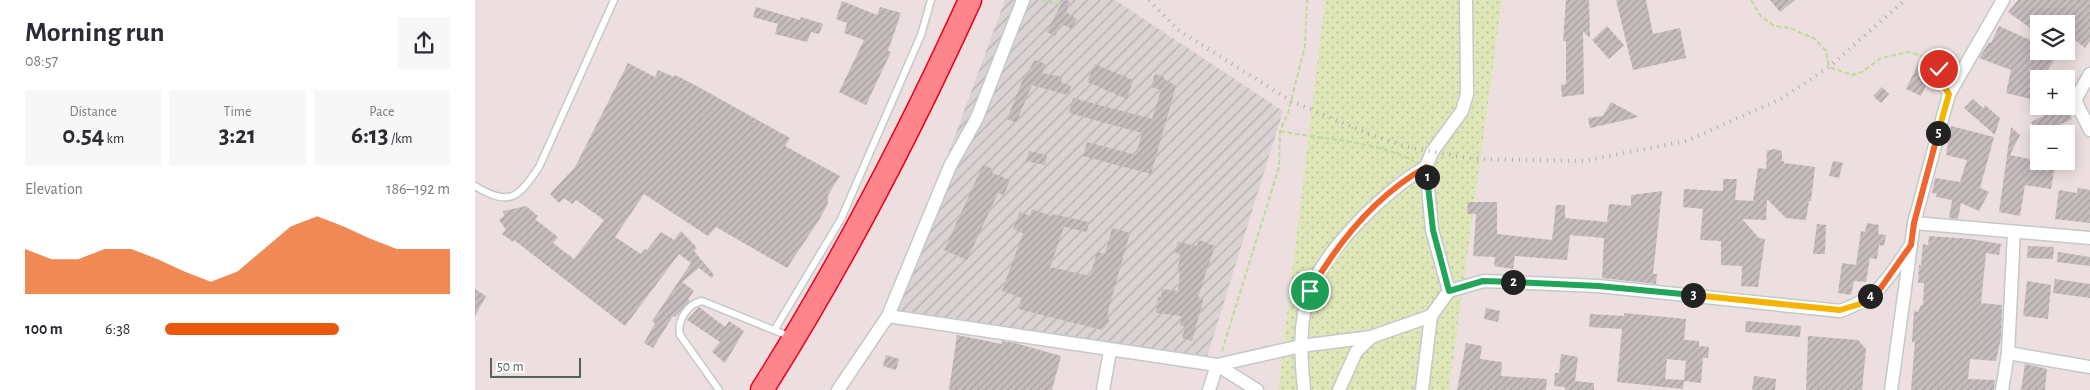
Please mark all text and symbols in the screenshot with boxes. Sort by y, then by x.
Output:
map controls [2030,15,2075,170]
button: layers [2030,15,2075,60]
button: share [398,17,450,69]
text: Morning run [25,19,165,47]
pin [1918,48,1960,90]
text: 08:57 [25,53,58,69]
icon: check [1925,55,1953,83]
button: + [2030,70,2075,115]
text: Distance [69,105,117,119]
text: Time [224,105,251,119]
text: Pace [369,105,394,119]
pin: 5 [1925,120,1951,146]
text: 0.54 [62,123,104,148]
text: 3:21 [219,123,256,148]
text: 6:13 [351,123,389,148]
button: − [2030,125,2075,170]
text: 5 [1935,126,1942,140]
text: km [104,132,124,146]
text: /km [389,132,413,146]
pin: 1 [1415,164,1439,190]
text: 1 [1425,170,1430,184]
text: Elevation [25,181,83,197]
text: 186–192 m [386,181,450,197]
pin [1289,270,1331,312]
pin: 2 [1501,270,1525,294]
text: 2 [1510,275,1517,289]
icon: arrive [1296,277,1324,305]
pin: 3 [1681,282,1705,308]
pin: 4 [1857,284,1883,308]
text: 3 [1690,288,1697,302]
text: 4 [1867,289,1874,303]
text: 100 m [25,321,63,337]
text: 6:38 [105,321,130,337]
scale bar [490,355,581,378]
text: 50 m [497,360,524,374]

